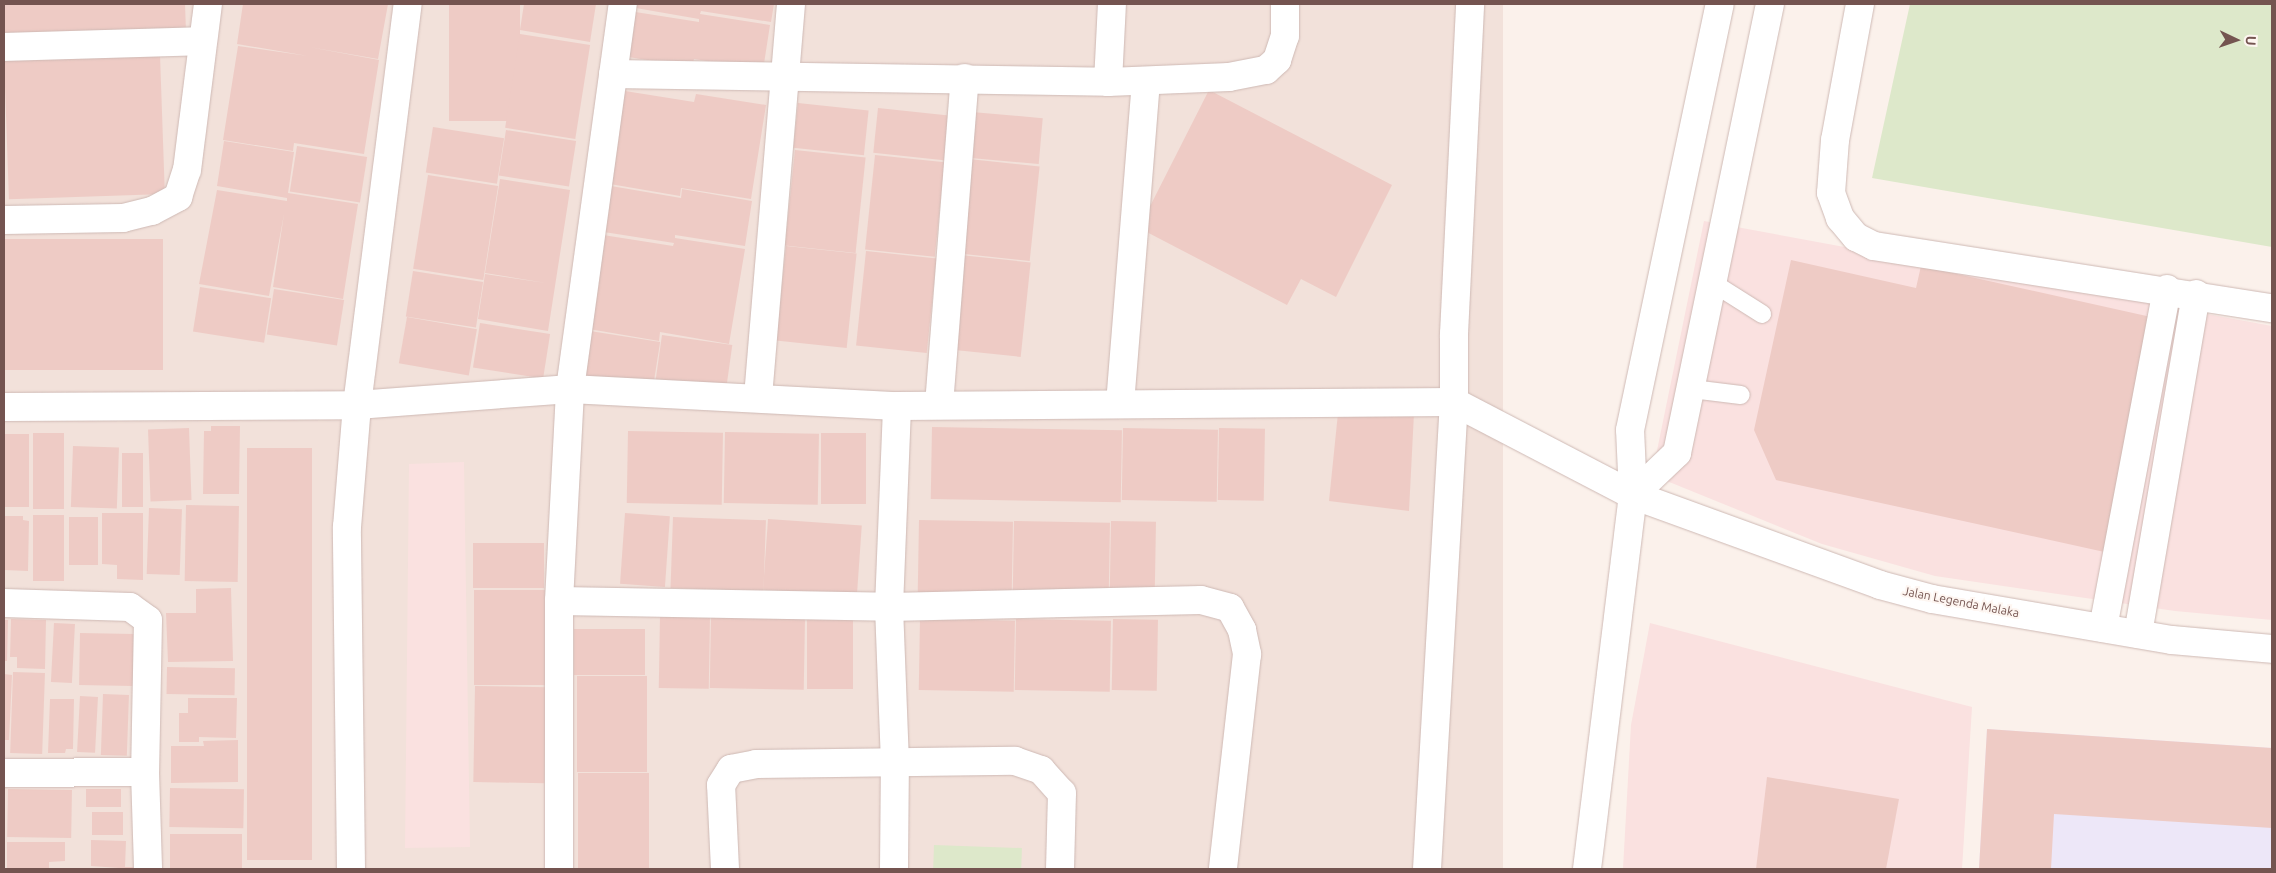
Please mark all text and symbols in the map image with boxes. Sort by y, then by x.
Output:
north arrow [2211,15,2261,65]
text: U [2243,35,2259,46]
street label: Jalan Legenda Malaka [1902,584,2020,620]

